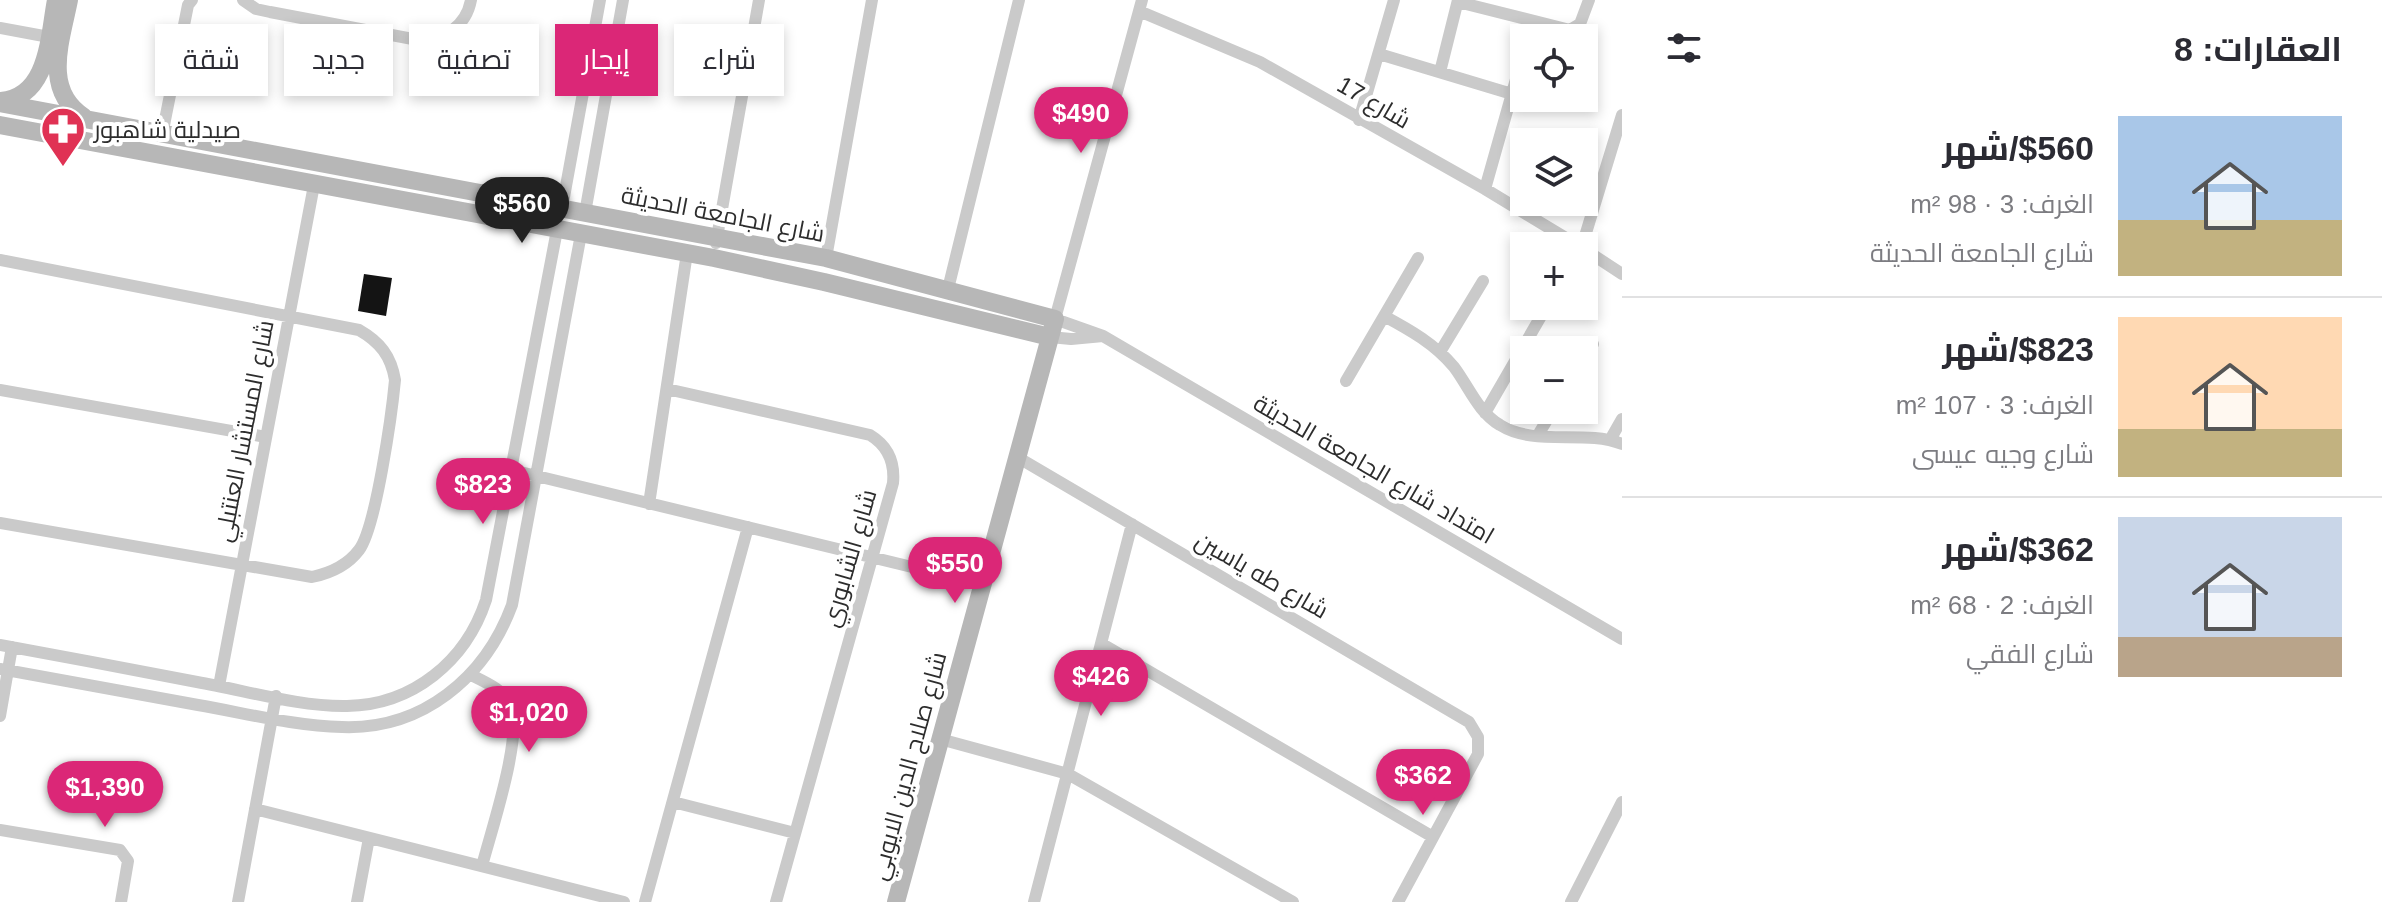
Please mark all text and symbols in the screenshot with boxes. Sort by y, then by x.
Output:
chip: شقة [155,24,268,96]
chip: جديد [284,24,393,96]
chip: تصفية [409,24,539,96]
chip: إيجار [555,24,658,96]
chip: شراء [674,24,784,96]
map controls [1510,24,1598,424]
button: locate [1510,24,1598,112]
icon: filters [1662,26,1706,70]
text: العقارات: 8 [2174,30,2342,68]
street label: شارع 17 [1331,70,1415,136]
pin: $490 [1034,87,1128,155]
text: $490 [1052,98,1110,128]
pharmacy icon: صيدلية شاهبور [39,105,87,168]
place label: صيدلية شاهبور [92,116,241,143]
button: layers [1510,128,1598,216]
text: $560/شهر [1942,129,2094,167]
icon: home [2182,148,2278,244]
pin: $560 [475,177,569,245]
street label: شارع الجامعة الحديثة [618,181,827,250]
text: $560 [493,188,551,218]
text: الغرف: 3 · 98 m² [1910,189,2094,219]
button: + [1510,232,1598,320]
text: شارع الجامعة الحديثة [1870,238,2094,268]
street label: شارع المستشار العنتبلي [209,318,285,545]
text: $823/شهر [1942,330,2094,368]
button: − [1510,336,1598,424]
icon: home [2182,349,2278,445]
street label: امتداد شارع الجامعة الحديثة [1247,389,1499,552]
text: الغرف: 3 · 107 m² [1896,390,2094,420]
text: شارع وجيه عيسى [1912,439,2094,469]
pin: $823 [436,458,530,526]
text: $823 [454,469,512,499]
street label: شارع الشابوري [816,486,886,631]
street label: شارع طه ياسين [1189,526,1333,626]
text: $362/شهر [1942,530,2094,568]
pin: $550 [908,537,1002,605]
text: $550 [926,548,984,578]
icon: home [2182,549,2278,645]
text: الغرف: 2 · 68 m² [1910,590,2094,620]
text: شارع الفقي [1966,639,2094,669]
street label: شارع صلاح الدين الايوبي [865,649,957,885]
pin: $426 [1054,650,1148,718]
text: $426 [1072,661,1130,691]
pin: $1,020 [464,686,594,754]
text: $1,020 [489,697,569,727]
pin: $362 [1376,749,1470,817]
text: $362 [1394,760,1452,790]
pin: $1,390 [40,761,170,829]
text: $1,390 [65,772,145,802]

